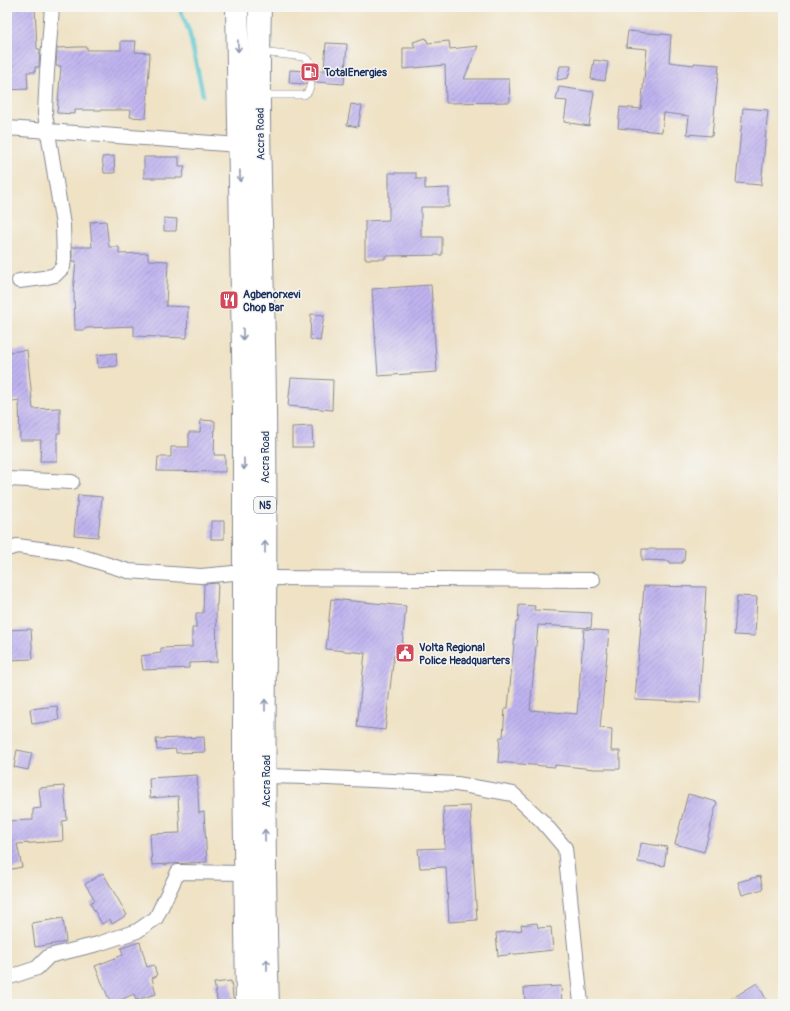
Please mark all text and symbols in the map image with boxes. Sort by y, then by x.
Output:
one-way arrow [234,39,242,52]
fuel station icon: TotalEnergies [299,61,321,83]
place label: TotalEnergies [323,66,387,79]
street label: Accra Road [254,108,267,160]
one-way arrow [236,169,244,182]
place label: Agbenorxevi Chop Bar [243,288,300,314]
restaurant icon: Agbenorxevi Chop Bar [218,289,240,311]
one-way arrow [239,327,246,340]
street label: Accra Road [259,431,272,483]
one-way arrow [240,457,248,470]
road number: N5 [254,497,276,513]
one-way arrow [261,541,269,554]
place label: Volta Regional Police Headquarters [419,641,510,667]
public building icon: Volta Regional Police Headquarters [394,642,416,664]
one-way arrow [261,699,269,712]
street label: Accra Road [260,755,273,807]
one-way arrow [262,829,269,842]
one-way arrow [263,959,271,972]

